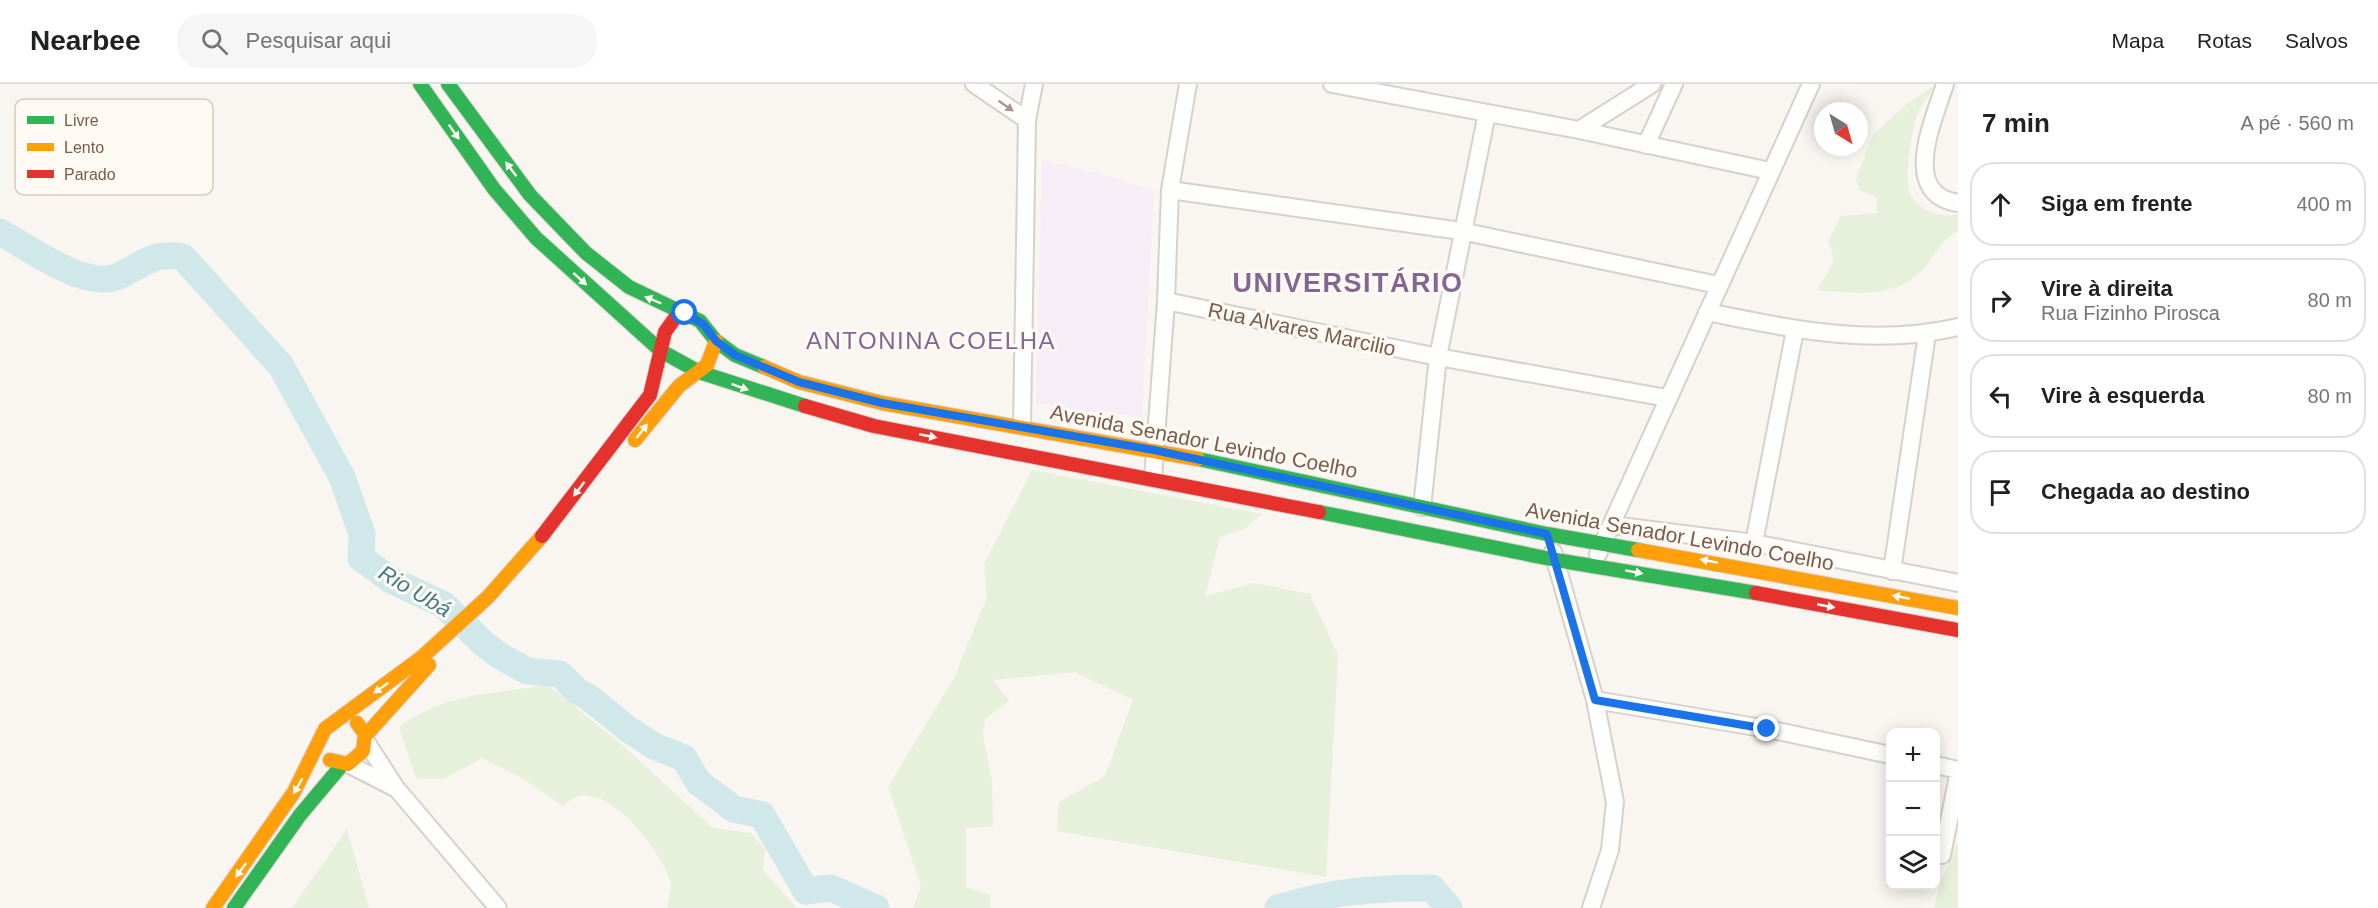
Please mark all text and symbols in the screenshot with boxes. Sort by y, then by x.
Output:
search box [177,14,597,68]
text: Nearbee [30,25,141,56]
icon: search [198,25,231,58]
text: Pesquisar aqui [246,28,391,53]
text: Mapa [2112,29,2164,52]
text: Rotas [2197,29,2252,52]
text: Salvos [2285,29,2348,52]
legend [15,99,213,195]
one-way arrow [998,100,1014,112]
north arrow [1814,102,1868,156]
text: 7 min [1982,108,2050,138]
text: Livre [64,112,99,129]
text: A pé · 560 m [2241,112,2354,134]
one-way arrow [448,123,460,139]
text: Lento [64,139,104,156]
one-way arrow [505,161,517,177]
text: Parado [64,166,116,183]
icon: ahead [1984,188,2017,221]
text: Siga em frente [2041,191,2193,216]
text: 400 m [2296,193,2352,215]
district label: UNIVERSITÁRIO [1232,267,1464,298]
one-way arrow [573,272,588,286]
text: Vire à direita [2041,276,2173,301]
icon: right [1984,284,2017,317]
text: 80 m [2308,289,2352,311]
one-way arrow [644,295,662,304]
street label: Rua Alvares Marcilio [1206,298,1398,360]
route start [671,299,697,325]
text: Rua Fizinho Pirosca [2041,302,2220,324]
district label: ANTONINA COELHA [806,327,1056,354]
icon: left [1984,380,2017,413]
one-way arrow [731,383,749,392]
text: Vire à esquerda [2041,383,2204,408]
text: 80 m [2308,385,2352,407]
street label: Avenida Senador Levindo Coelho [1048,400,1360,482]
one-way arrow [635,424,647,439]
one-way arrow [919,432,938,441]
icon: arrive [1984,476,2017,509]
text: Chegada ao destino [2041,479,2250,504]
one-way arrow [574,482,586,497]
street label: Avenida Senador Levindo Coelho [1524,498,1836,574]
one-way arrow [1699,557,1718,566]
water label: Rio Ubá [374,560,456,622]
one-way arrow [1625,568,1644,577]
one-way arrow [1891,592,1910,601]
one-way arrow [1817,602,1836,611]
one-way arrow [373,682,389,694]
route end [1753,715,1779,741]
map controls [1886,728,1940,890]
button: + [1886,728,1940,782]
one-way arrow [293,778,303,795]
button: − [1886,782,1940,836]
button: layers [1886,836,1940,890]
one-way arrow [235,861,247,877]

